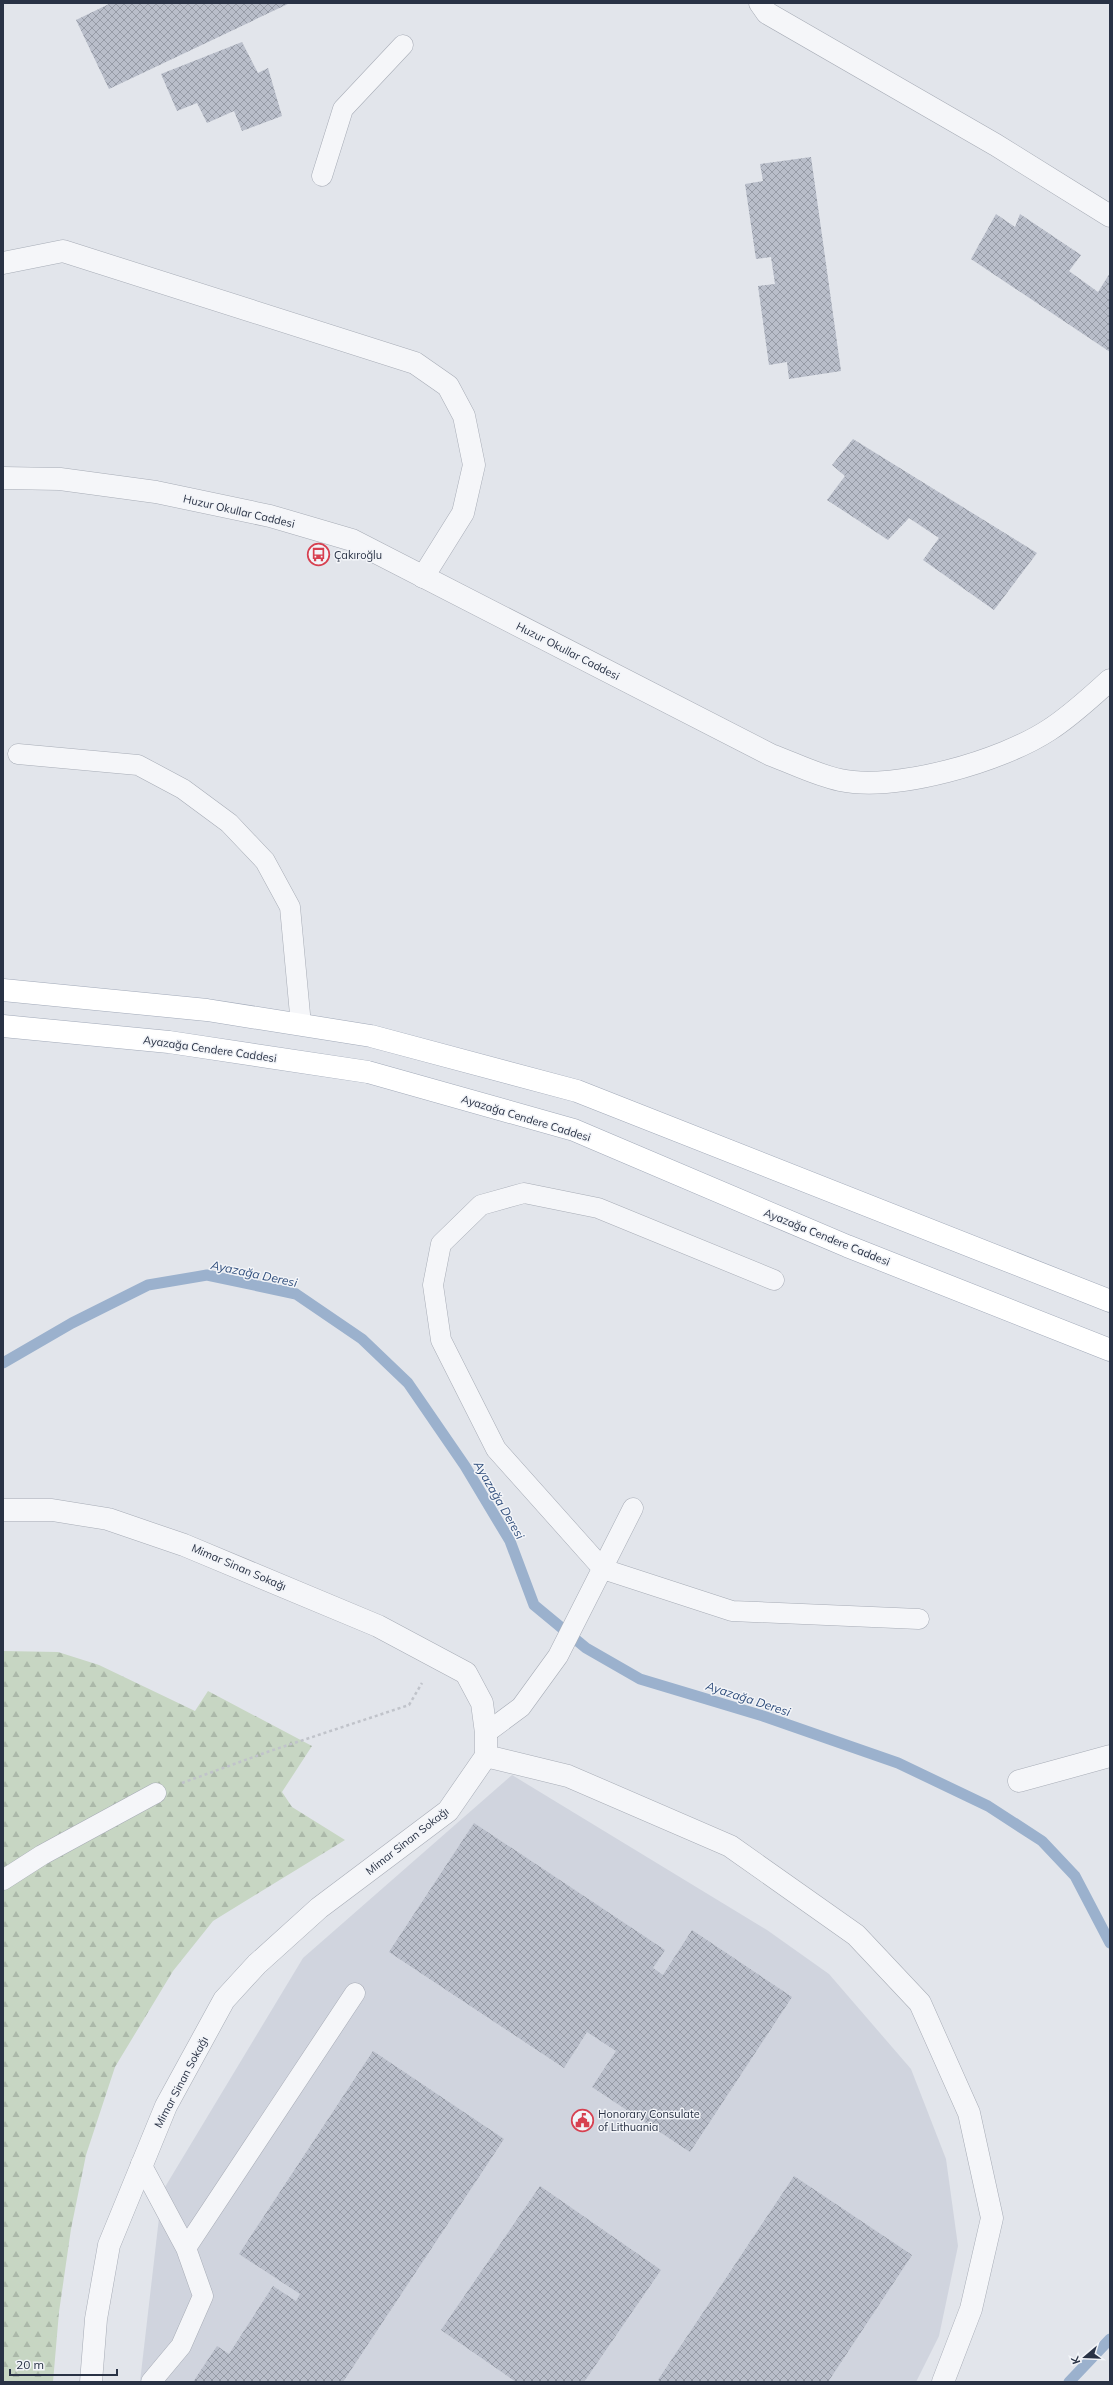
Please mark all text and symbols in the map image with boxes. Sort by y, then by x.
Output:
street label: Huzur Okullar Caddesi [182,491,296,531]
bus stop icon: Çakıroğlu [306,542,332,568]
place label: Çakıroğlu [334,548,382,562]
street label: Huzur Okullar Caddesi [514,619,622,683]
street label: Ayazağa Cendere Caddesi [142,1033,278,1065]
street label: Ayazağa Cendere Caddesi [460,1092,592,1144]
street label: Ayazağa Cendere Caddesi [762,1205,892,1269]
water label: Ayazağa Deresi [209,1257,299,1290]
water label: Ayazağa Deresi [470,1457,528,1542]
street label: Mimar Sinan Sokağı [189,1541,289,1593]
water label: Ayazağa Deresi [703,1677,792,1719]
street label: Mimar Sinan Sokağı [363,1804,451,1878]
street label: Mimar Sinan Sokağı [151,2034,211,2130]
public building icon: Honorary Consulate of Lithuania [569,2107,595,2133]
place label: Honorary Consulate of Lithuania [598,2107,700,2134]
north arrow [1065,2337,1105,2377]
scale bar [10,2351,117,2377]
text: K [1068,2354,1083,2366]
text: 20 m [16,2357,44,2372]

